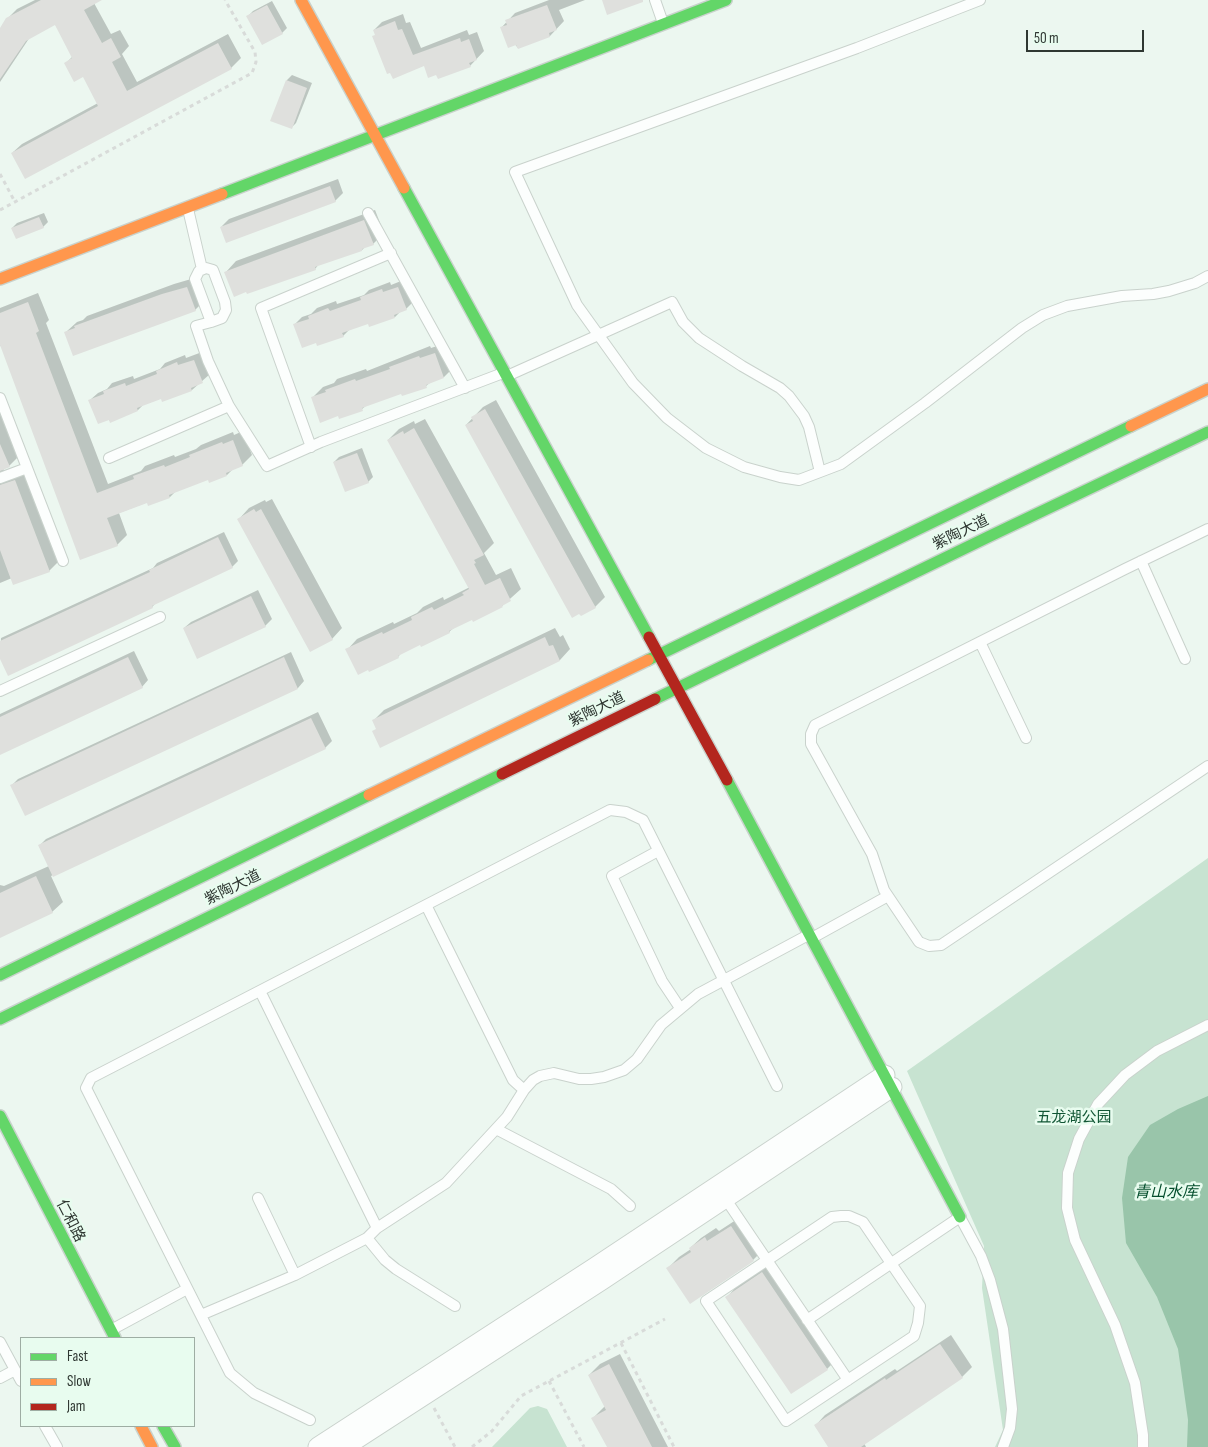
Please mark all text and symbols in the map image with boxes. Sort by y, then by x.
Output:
scale bar [1028,20,1146,52]
text: 50 m [1034,29,1059,48]
street label: 紫陶大道 [930,512,992,554]
street label: 紫陶大道 [566,689,628,731]
street label: 紫陶大道 [202,867,264,909]
park label: 五龙湖公园 [1037,1109,1111,1127]
water label: 青山水库 [1134,1183,1198,1203]
street label: 仁和路 [52,1197,88,1245]
legend [20,1337,195,1427]
text: Fast [67,1347,88,1366]
text: Slow [67,1372,91,1391]
text: Jam [67,1397,85,1416]

